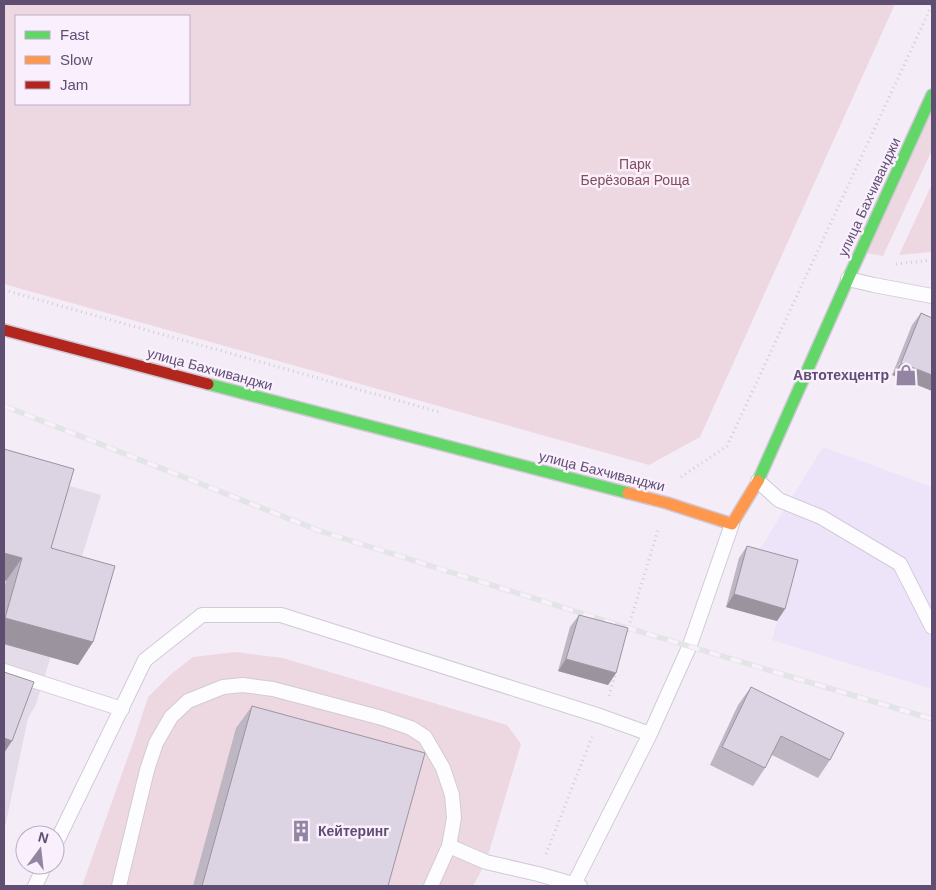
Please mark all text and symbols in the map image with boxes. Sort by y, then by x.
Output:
legend [15,15,190,105]
text: Fast [60,26,90,43]
text: Slow [60,51,93,68]
text: Jam [60,76,88,93]
street label: улица Бахчиванджи [834,135,904,259]
park label: Парк Берёзовая Роща [581,156,690,188]
street label: улица Бахчиванджи [145,345,275,393]
shop icon: Автотехцентр [893,362,919,388]
place label: Автотехцентр [793,367,889,383]
street label: улица Бахчиванджи [537,448,667,494]
building icon: Кейтеринг [288,818,314,844]
place label: Кейтеринг [318,823,389,839]
north arrow [15,825,65,875]
text: N [36,828,50,846]

